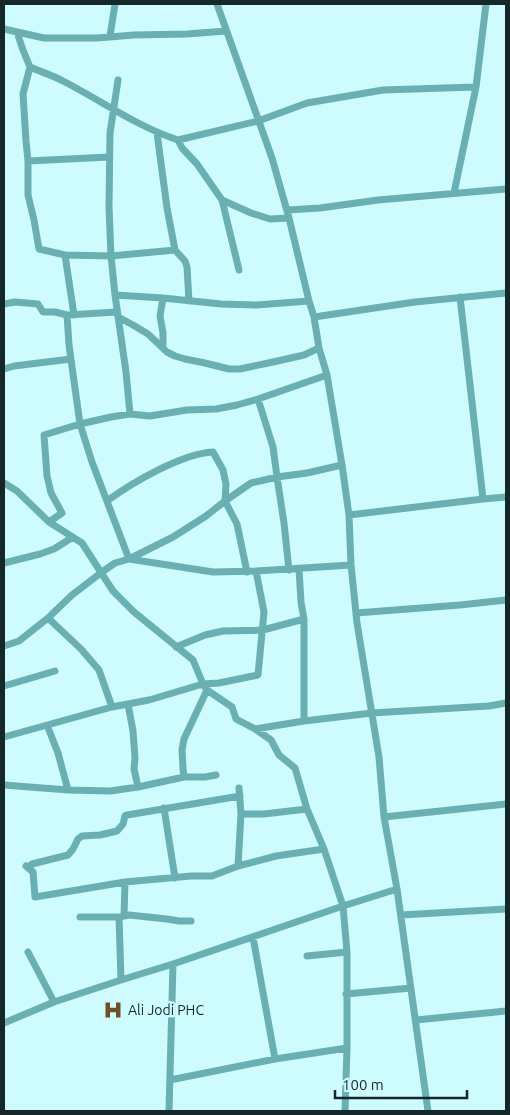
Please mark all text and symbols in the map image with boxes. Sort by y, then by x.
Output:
hospital icon: Ali Jodi PHC [102,999,124,1021]
place label: Ali Jodi PHC [128,1002,204,1018]
scale bar [335,1068,468,1100]
text: 100 m [342,1076,384,1093]

